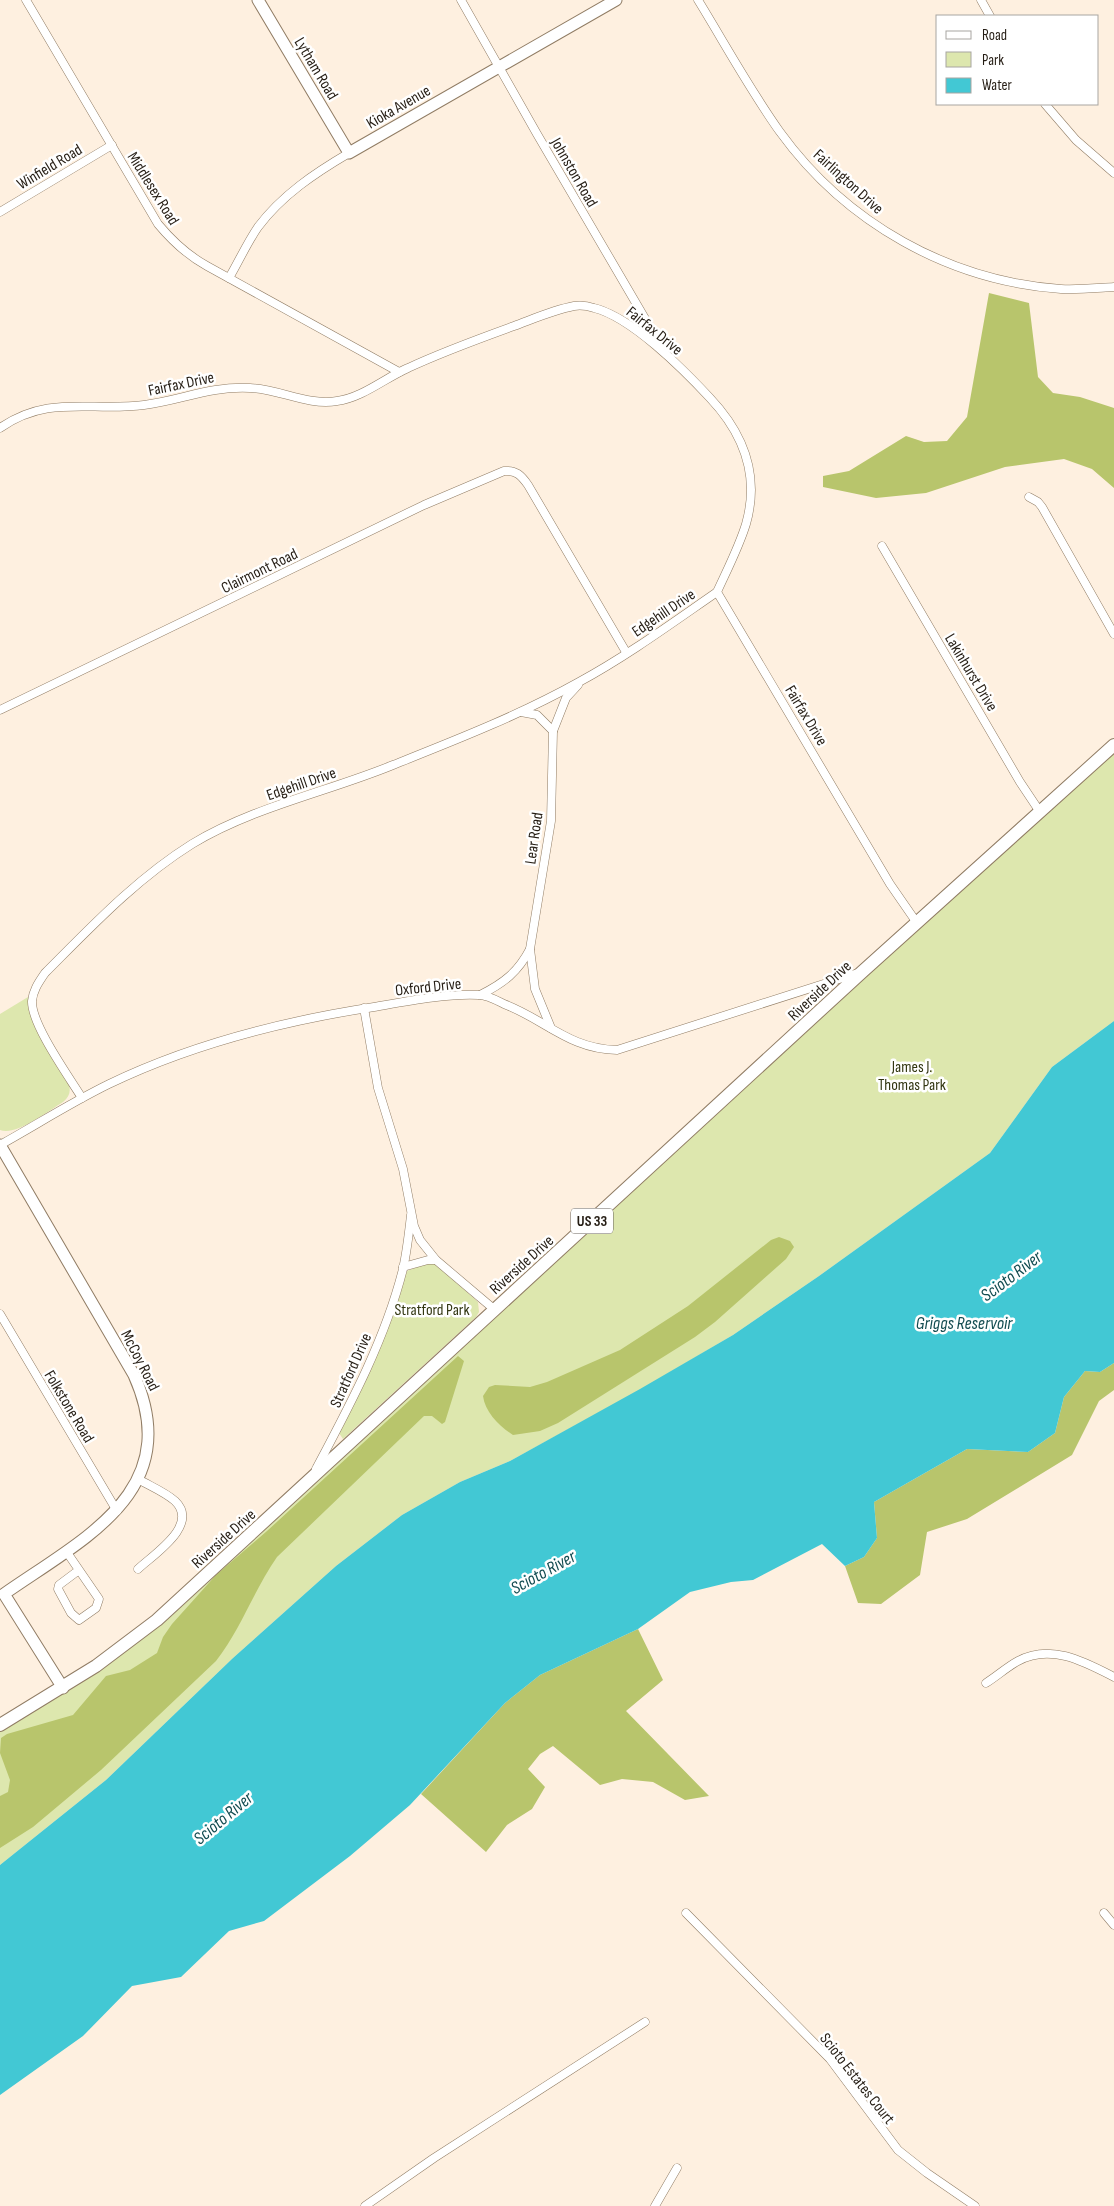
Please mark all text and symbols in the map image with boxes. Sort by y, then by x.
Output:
legend [936,15,1099,105]
text: Road [982,26,1007,45]
street label: Lytham Road [290,34,342,103]
text: Park [982,51,1004,70]
text: Water [982,76,1013,95]
street label: Kioka Avenue [363,81,434,133]
street label: Johnston Road [546,134,601,211]
street label: Winfield Road [14,140,86,194]
street label: Fairlington Drive [809,146,887,219]
street label: Middlesex Road [123,149,183,229]
street label: Fairfax Drive [622,303,686,360]
street label: Fairfax Drive [147,368,216,401]
street label: Clairmont Road [218,545,301,598]
street label: Edgehill Drive [629,585,699,641]
street label: Lakinhurst Drive [940,631,1001,715]
street label: Fairfax Drive [780,682,831,749]
street label: Edgehill Drive [264,764,339,805]
street label: Lear Road [521,811,548,865]
street label: Riverside Drive [784,957,856,1025]
street label: Oxford Drive [394,975,462,1000]
park label: James J. Thomas Park [878,1058,946,1095]
road number: US 33 [571,1208,613,1234]
street label: Riverside Drive [486,1231,558,1299]
water label: Scioto River [977,1246,1047,1306]
park label: Stratford Park [395,1301,470,1320]
water label: Griggs Reservoir [916,1313,1013,1334]
street label: McCoy Road [116,1327,163,1394]
street label: Stratford Drive [327,1330,376,1411]
street label: Folkstone Road [40,1367,98,1446]
street label: Riverside Drive [188,1505,260,1573]
water label: Scioto River [507,1546,580,1599]
water label: Scioto River [189,1787,258,1849]
street label: Scioto Estates Court [815,2030,898,2128]

